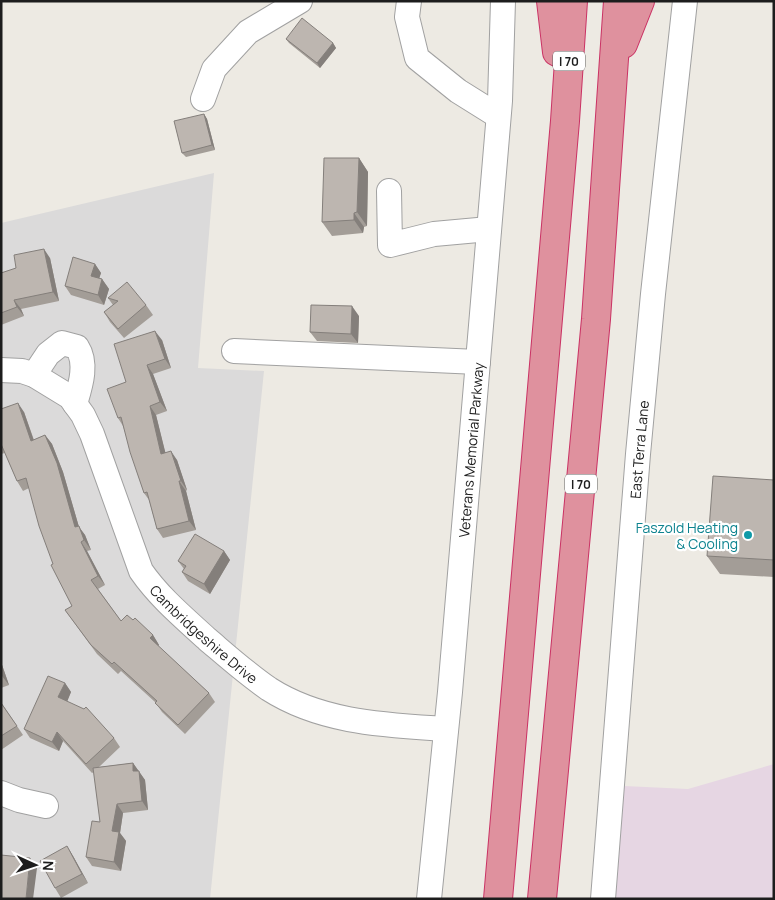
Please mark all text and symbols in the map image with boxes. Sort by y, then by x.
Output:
road number: I 70 [553,51,585,70]
street label: Veterans Memorial Parkway [454,361,487,538]
street label: East Terra Lane [625,399,653,499]
road number: I 70 [565,474,597,494]
place label: Faszold Heating & Cooling [636,518,738,553]
marker: Faszold Heating & Cooling [742,529,754,541]
street label: Cambridgeshire Drive [146,581,262,687]
north arrow [10,840,60,890]
text: N [39,860,58,871]

